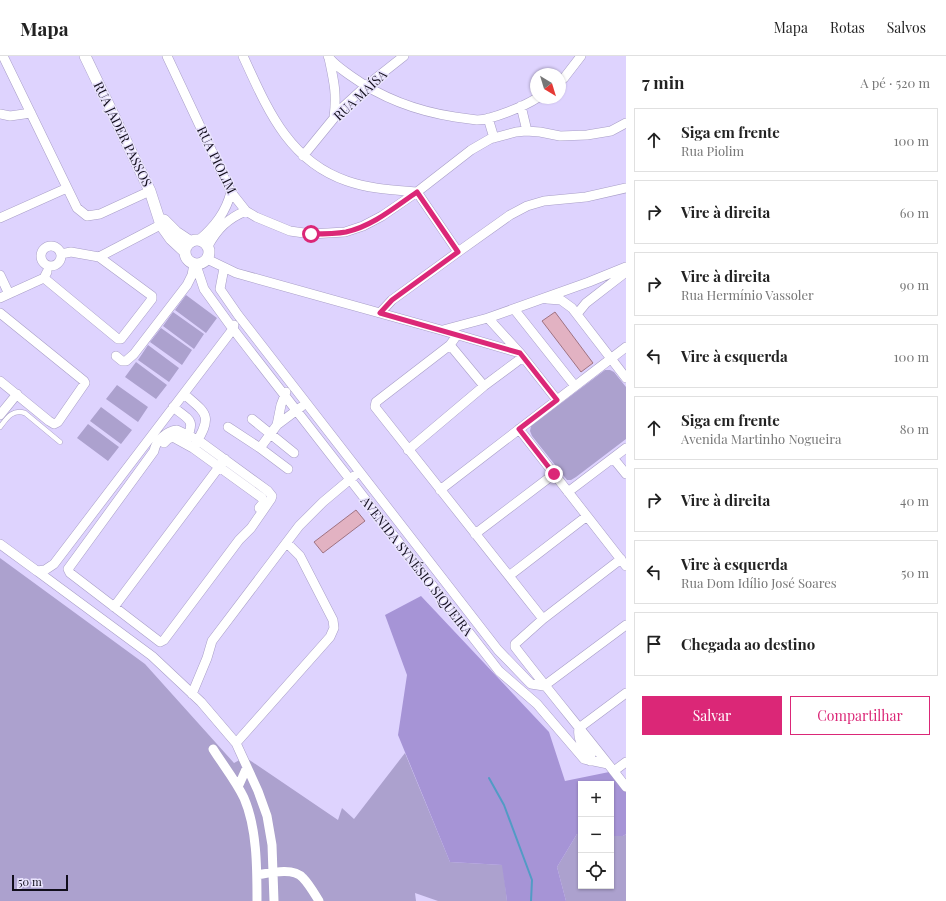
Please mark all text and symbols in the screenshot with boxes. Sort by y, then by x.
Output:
text: Mapa [20,15,69,41]
text: Mapa [774,18,808,37]
text: Rotas [830,18,865,37]
text: Salvos [887,18,926,37]
street label: RUA MAÍSA [329,65,391,124]
north arrow [530,68,566,104]
text: 7 min [642,71,685,93]
text: A pé · 520 m [860,74,930,91]
street label: RUA JADER PASSOS [91,78,156,189]
text: Siga em frente [681,122,780,142]
street label: RUA PIOLIM [194,123,241,196]
icon: ahead [643,129,665,151]
text: 100 m [894,132,929,149]
text: Rua Piolim [681,142,744,159]
icon: right [643,201,665,223]
text: Vire à direita [681,202,770,222]
text: 60 m [900,204,929,221]
route start [302,225,320,243]
text: Vire à direita [681,266,770,286]
icon: right [643,273,665,295]
text: 90 m [900,276,929,293]
text: Rua Hermínio Vassoler [681,286,814,303]
icon: left [643,345,665,367]
text: Vire à esquerda [681,346,788,366]
text: 100 m [894,348,929,365]
text: Siga em frente [681,410,780,430]
icon: ahead [643,417,665,439]
text: 80 m [900,420,929,437]
text: Avenida Martinho Nogueira [681,430,842,447]
route end [545,465,563,483]
icon: right [643,489,665,511]
text: Vire à direita [681,490,770,510]
street label: AVENIDA SYNÉSIO SIQUEIRA [357,492,478,640]
text: 40 m [900,492,929,509]
text: Vire à esquerda [681,554,788,574]
icon: left [643,561,665,583]
text: 50 m [901,564,929,581]
text: Rua Dom Idílio José Soares [681,574,837,591]
icon: arrive [643,633,665,655]
text: Chegada ao destino [681,634,815,654]
button: Salvar [642,696,782,735]
button: Compartilhar [790,696,930,735]
map controls [578,781,614,889]
button: + [578,781,614,817]
button: − [578,817,614,853]
button: locate [578,853,614,889]
scale bar [12,873,68,892]
text: 50 m [18,874,42,889]

